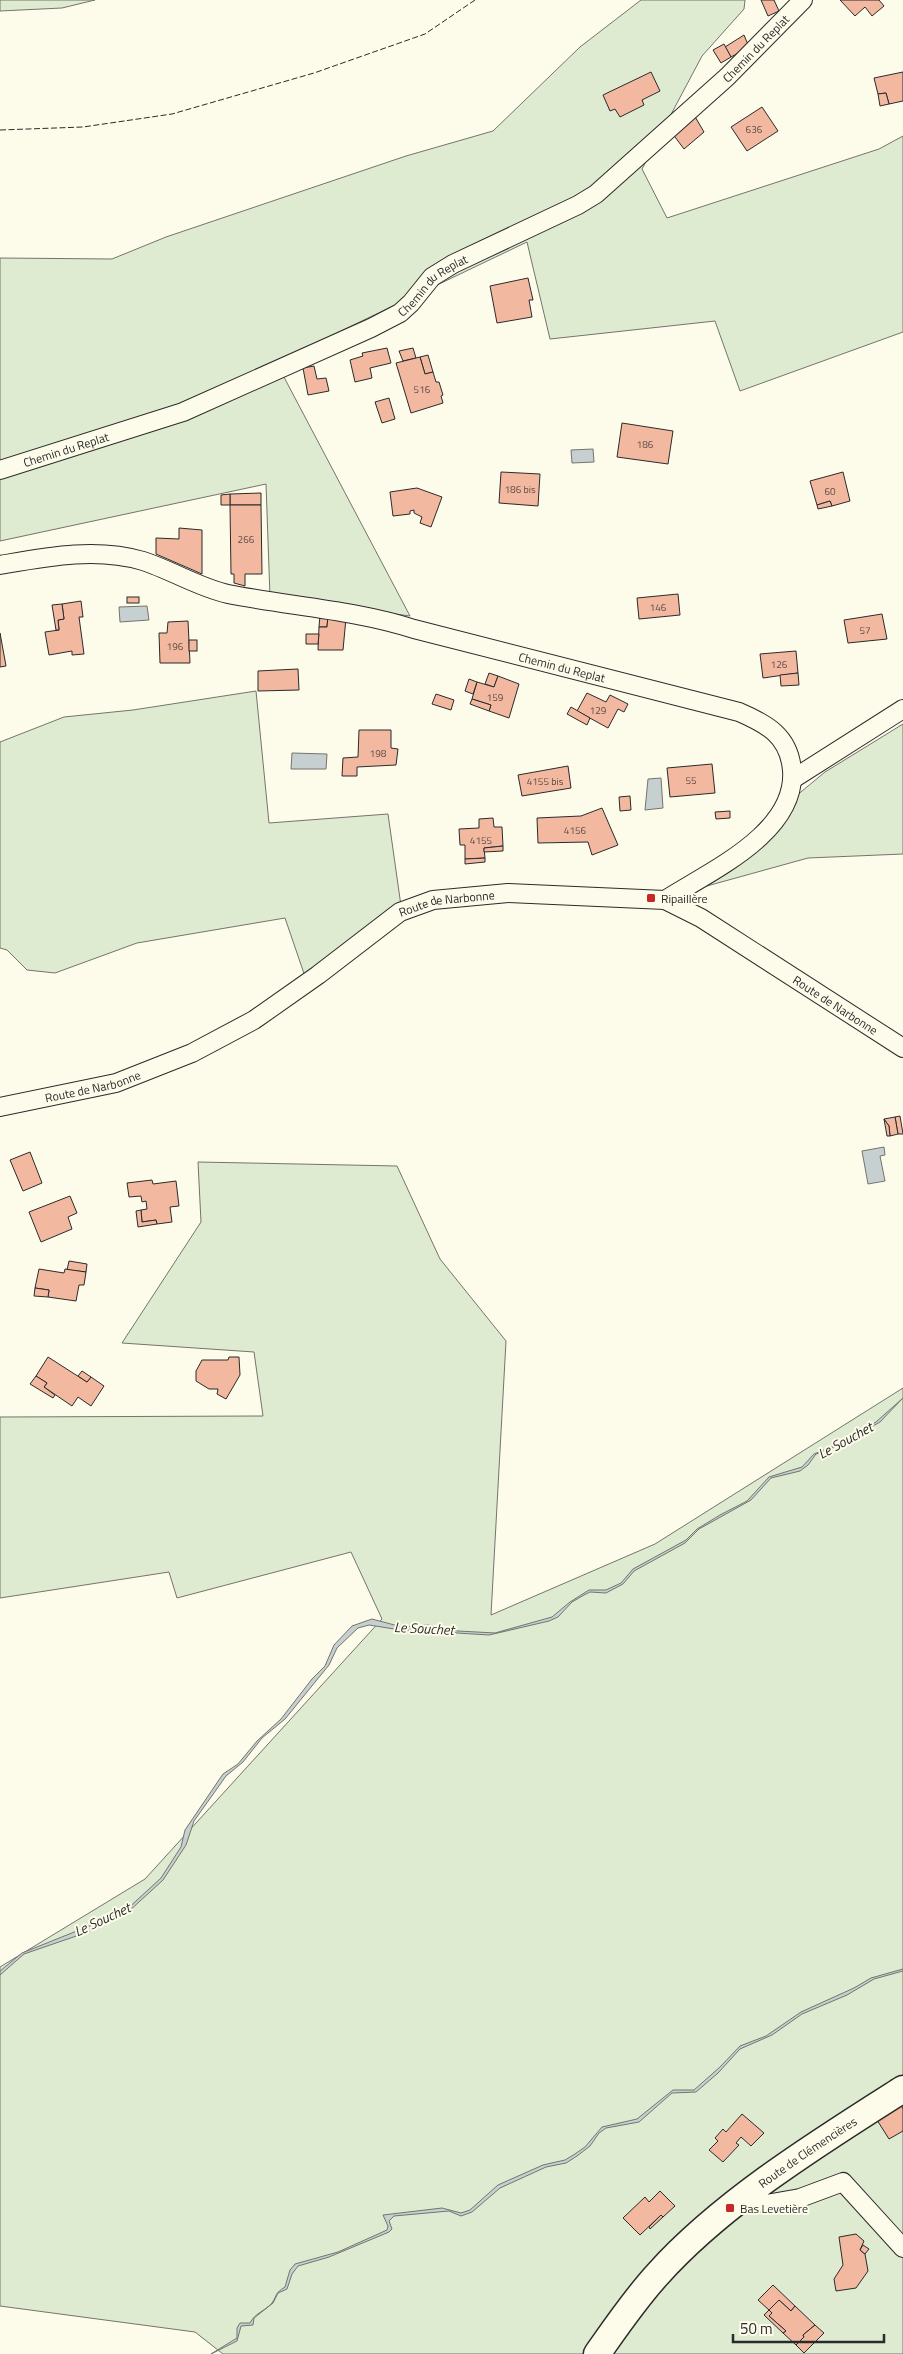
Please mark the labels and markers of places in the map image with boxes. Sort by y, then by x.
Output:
place label: Ripaillère [661,889,708,908]
marker: Ripaillère [645,892,657,904]
place label: Bas Levetière [740,2199,808,2218]
marker: Bas Levetière [724,2202,736,2214]

